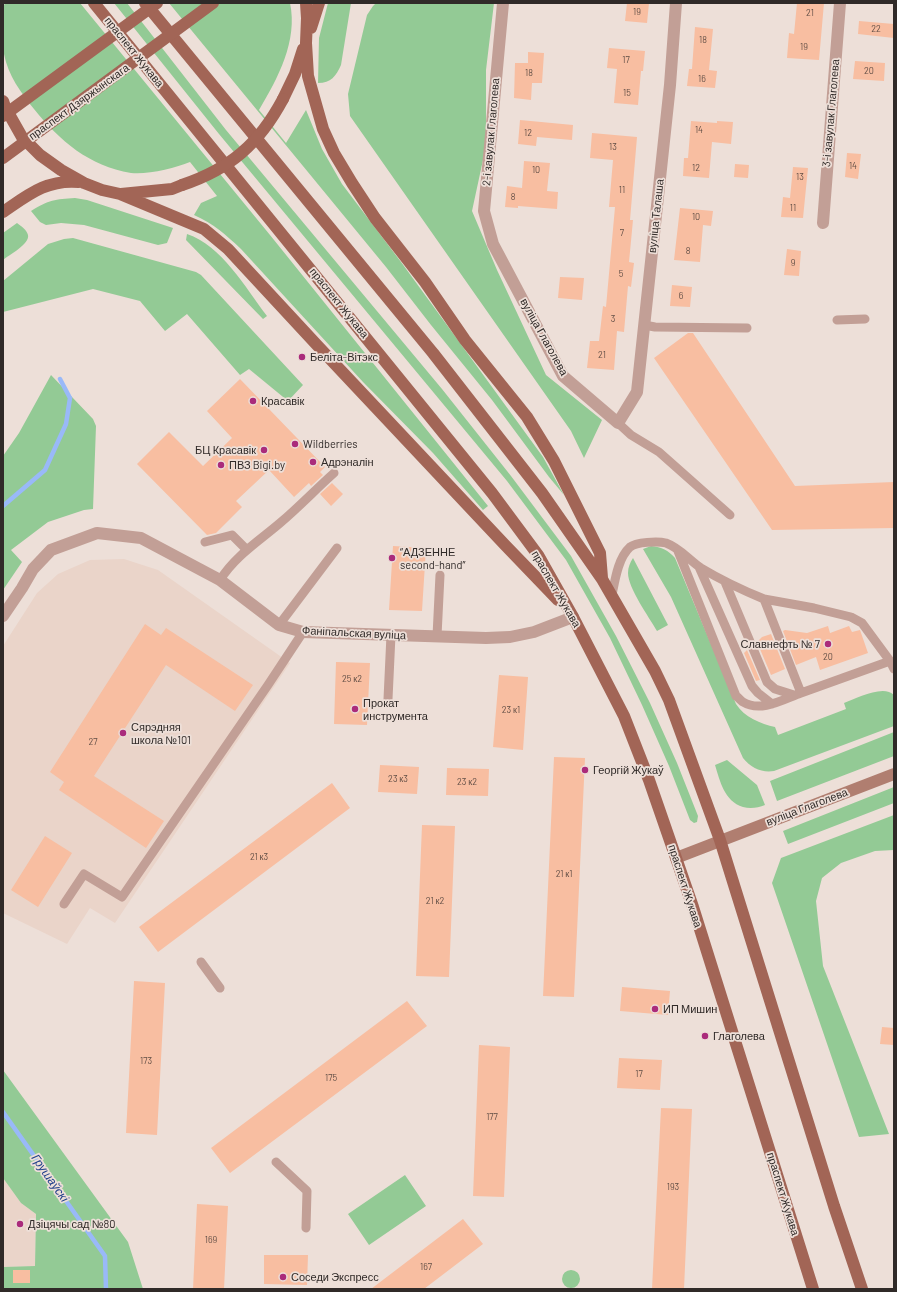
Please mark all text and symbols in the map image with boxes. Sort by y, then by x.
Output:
house number: 19 [633,7,641,17]
house number: 21 [806,8,814,18]
street label: праспект Жукава [102,14,166,90]
house number: 22 [871,24,881,34]
house number: 18 [699,35,707,45]
house number: 19 [800,42,808,52]
house number: 17 [622,55,630,65]
street label: 3-і завулак Глаголева [820,59,842,167]
street label: праспект Дзяржынскага [26,61,132,143]
house number: 20 [864,66,874,76]
house number: 18 [525,68,533,78]
house number: 16 [698,74,706,84]
street label: 2-і завулак Глаголева [480,77,502,187]
house number: 15 [623,88,631,98]
house number: 14 [695,125,703,135]
house number: 12 [524,128,532,138]
house number: 13 [609,142,617,152]
house number: 14 [849,161,857,171]
house number: 12 [692,163,700,173]
house number: 10 [532,165,540,175]
house number: 13 [796,172,804,182]
street label: вуліца Талаша [646,178,666,254]
house number: 11 [619,185,625,195]
house number: 8 [511,192,515,202]
house number: 11 [790,203,796,213]
house number: 10 [692,212,700,222]
house number: 7 [620,228,624,238]
house number: 8 [686,246,690,256]
house number: 9 [791,258,795,268]
street label: праспект Жукава [307,265,371,341]
house number: 5 [619,269,623,279]
house number: 6 [679,291,683,301]
street label: вуліца Глаголева [517,296,571,378]
house number: 3 [611,314,615,324]
place label: Беліта-Вітэкс [310,350,378,364]
house number: 21 [598,350,606,360]
marker: Беліта-Вітэкс [297,352,307,362]
place label: Красавік [261,394,304,408]
marker: Красавік [248,396,258,406]
place label: Wildberries [303,437,358,451]
marker: Wildberries [290,439,300,449]
place label: БЦ Красавік [195,443,256,457]
marker: БЦ Красавік [259,445,269,455]
place label: Адрэналін [321,455,374,469]
marker: Адрэналін [308,457,318,467]
place label: ПВЗ Bigi.by [229,458,285,472]
marker: ПВЗ Bigi.by [216,460,226,470]
place label: “АДЗЕННЕ second-hand” [400,545,465,571]
street label: праспект Жукава [529,548,583,630]
marker: “АДЗЕННЕ second-hand” [387,553,397,563]
street label: Фаніпальская вуліца [302,624,406,642]
place label: Славнефть № 7 [741,637,820,651]
marker: Славнефть № 7 [823,639,833,649]
house number: 20 [823,652,833,662]
house number: 25 к2 [342,674,362,684]
place label: Прокат инструмента [363,696,428,722]
marker: Прокат инструмента [350,704,360,714]
house number: 23 к1 [502,705,520,715]
place label: Сярэдняя школа №101 [131,720,191,746]
marker: Сярэдняя школа №101 [118,728,128,738]
house number: 27 [88,737,98,747]
place label: Георгій Жукаў [593,763,664,777]
marker: Георгій Жукаў [580,765,590,775]
house number: 23 к3 [388,774,408,784]
house number: 23 к2 [457,777,477,787]
street label: вуліца Глаголева [764,785,850,829]
street label: праспект Жукава [665,843,705,929]
house number: 21 к3 [250,852,268,862]
house number: 21 к1 [556,869,572,879]
house number: 21 к2 [426,896,444,906]
place label: ИП Мишин [663,1002,717,1016]
marker: ИП Мишин [650,1004,660,1014]
place label: Глаголева [713,1029,765,1043]
marker: Глаголева [700,1031,710,1041]
house number: 173 [140,1056,152,1066]
house number: 17 [635,1069,643,1079]
house number: 175 [325,1073,337,1083]
house number: 177 [486,1112,498,1122]
water label: Грушаўскі [28,1151,72,1205]
street label: праспект Жукава [764,1151,802,1237]
house number: 193 [667,1182,679,1192]
place label: Дзіцячы сад №80 [28,1217,115,1231]
marker: Дзіцячы сад №80 [15,1219,25,1229]
house number: 169 [205,1235,217,1245]
house number: 167 [420,1262,432,1272]
place label: Соседи Экспресс [291,1270,379,1284]
marker: Соседи Экспресс [278,1272,288,1282]

